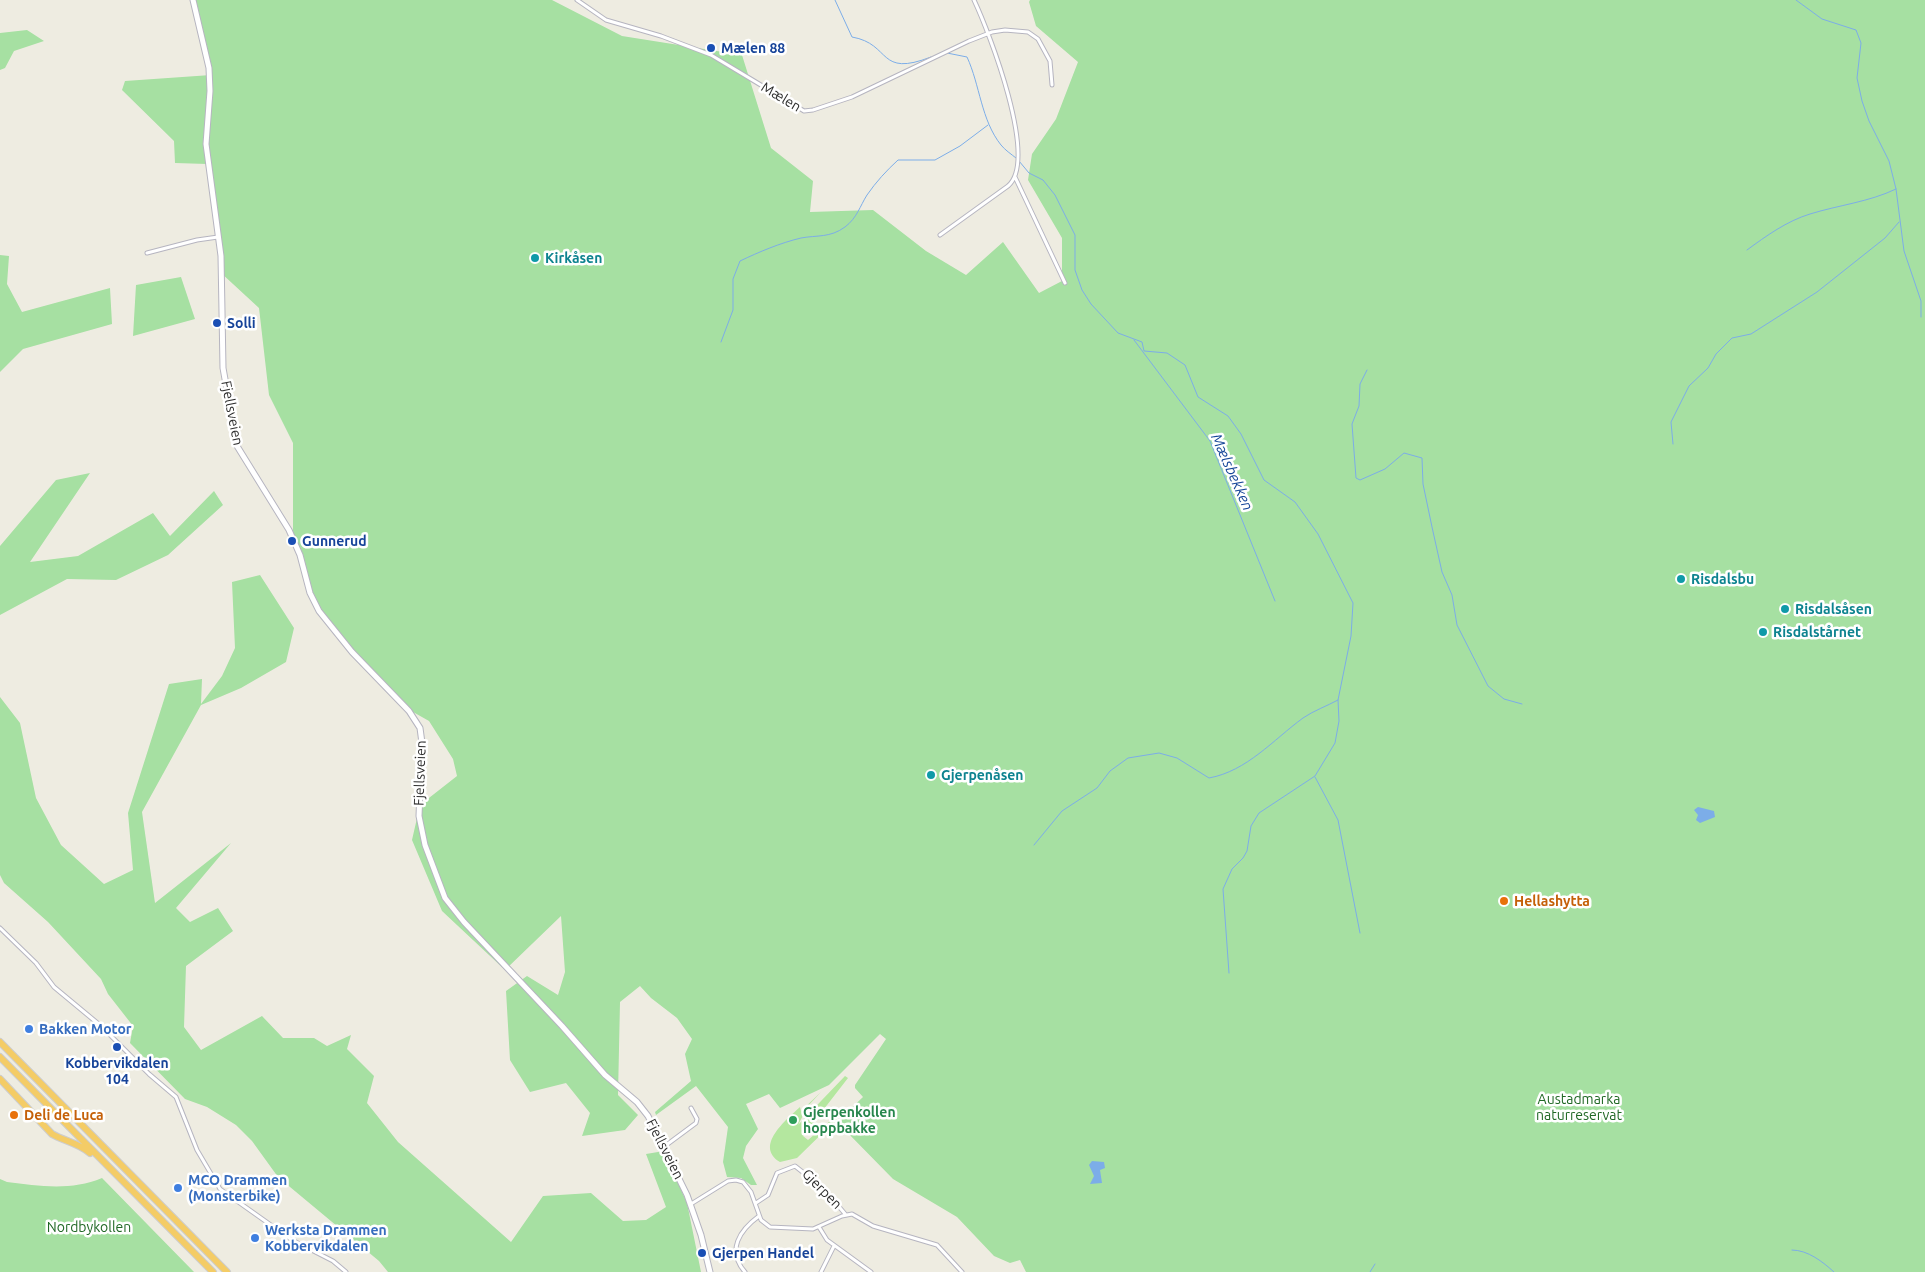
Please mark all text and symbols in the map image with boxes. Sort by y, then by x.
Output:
place label: Mælen 88 [721,40,785,56]
marker: Mælen 88 [705,42,717,54]
street label: Mælen [758,79,804,115]
place label: Kirkåsen [545,250,602,266]
marker: Kirkåsen [529,252,541,264]
place label: Solli [227,315,256,331]
marker: Solli [211,317,223,329]
street label: Fjellsveien [217,379,247,447]
water label: Mælsbekken [1207,431,1257,513]
place label: Gunnerud [302,533,367,549]
marker: Gunnerud [286,535,298,547]
place label: Risdalsbu [1691,571,1754,587]
marker: Risdalsbu [1675,573,1687,585]
place label: Risdalsåsen [1795,601,1872,617]
marker: Risdalsåsen [1779,603,1791,615]
place label: Risdalstårnet [1773,624,1861,640]
marker: Risdalstårnet [1757,626,1769,638]
street label: Fjellsveien [410,740,430,806]
place label: Gjerpenåsen [941,767,1024,783]
marker: Gjerpenåsen [925,769,937,781]
place label: Hellashytta [1514,893,1590,909]
marker: Hellashytta [1498,895,1510,907]
place label: Bakken Motor [39,1021,132,1037]
marker: Bakken Motor [23,1023,35,1035]
marker: Kobbervikdalen 104 [111,1041,123,1053]
place label: Kobbervikdalen 104 [65,1055,169,1088]
park label: Austadmarka naturreservat [1536,1091,1622,1124]
place label: Gjerpenkollen hoppbakke [803,1104,896,1136]
place label: Deli de Luca [24,1107,104,1123]
marker: Deli de Luca [8,1109,20,1121]
marker: Gjerpenkollen hoppbakke [787,1114,799,1126]
street label: Fjellsveien [643,1116,687,1182]
street label: Gjerpen [799,1166,845,1212]
place label: MCO Drammen (Monsterbike) [188,1172,287,1204]
marker: MCO Drammen (Monsterbike) [172,1182,184,1194]
park label: Nordbykollen [47,1219,131,1235]
place label: Werksta Drammen Kobbervikdalen [265,1222,387,1254]
marker: Werksta Drammen Kobbervikdalen [249,1232,261,1244]
place label: Gjerpen Handel [712,1245,814,1261]
marker: Gjerpen Handel [696,1247,708,1259]

